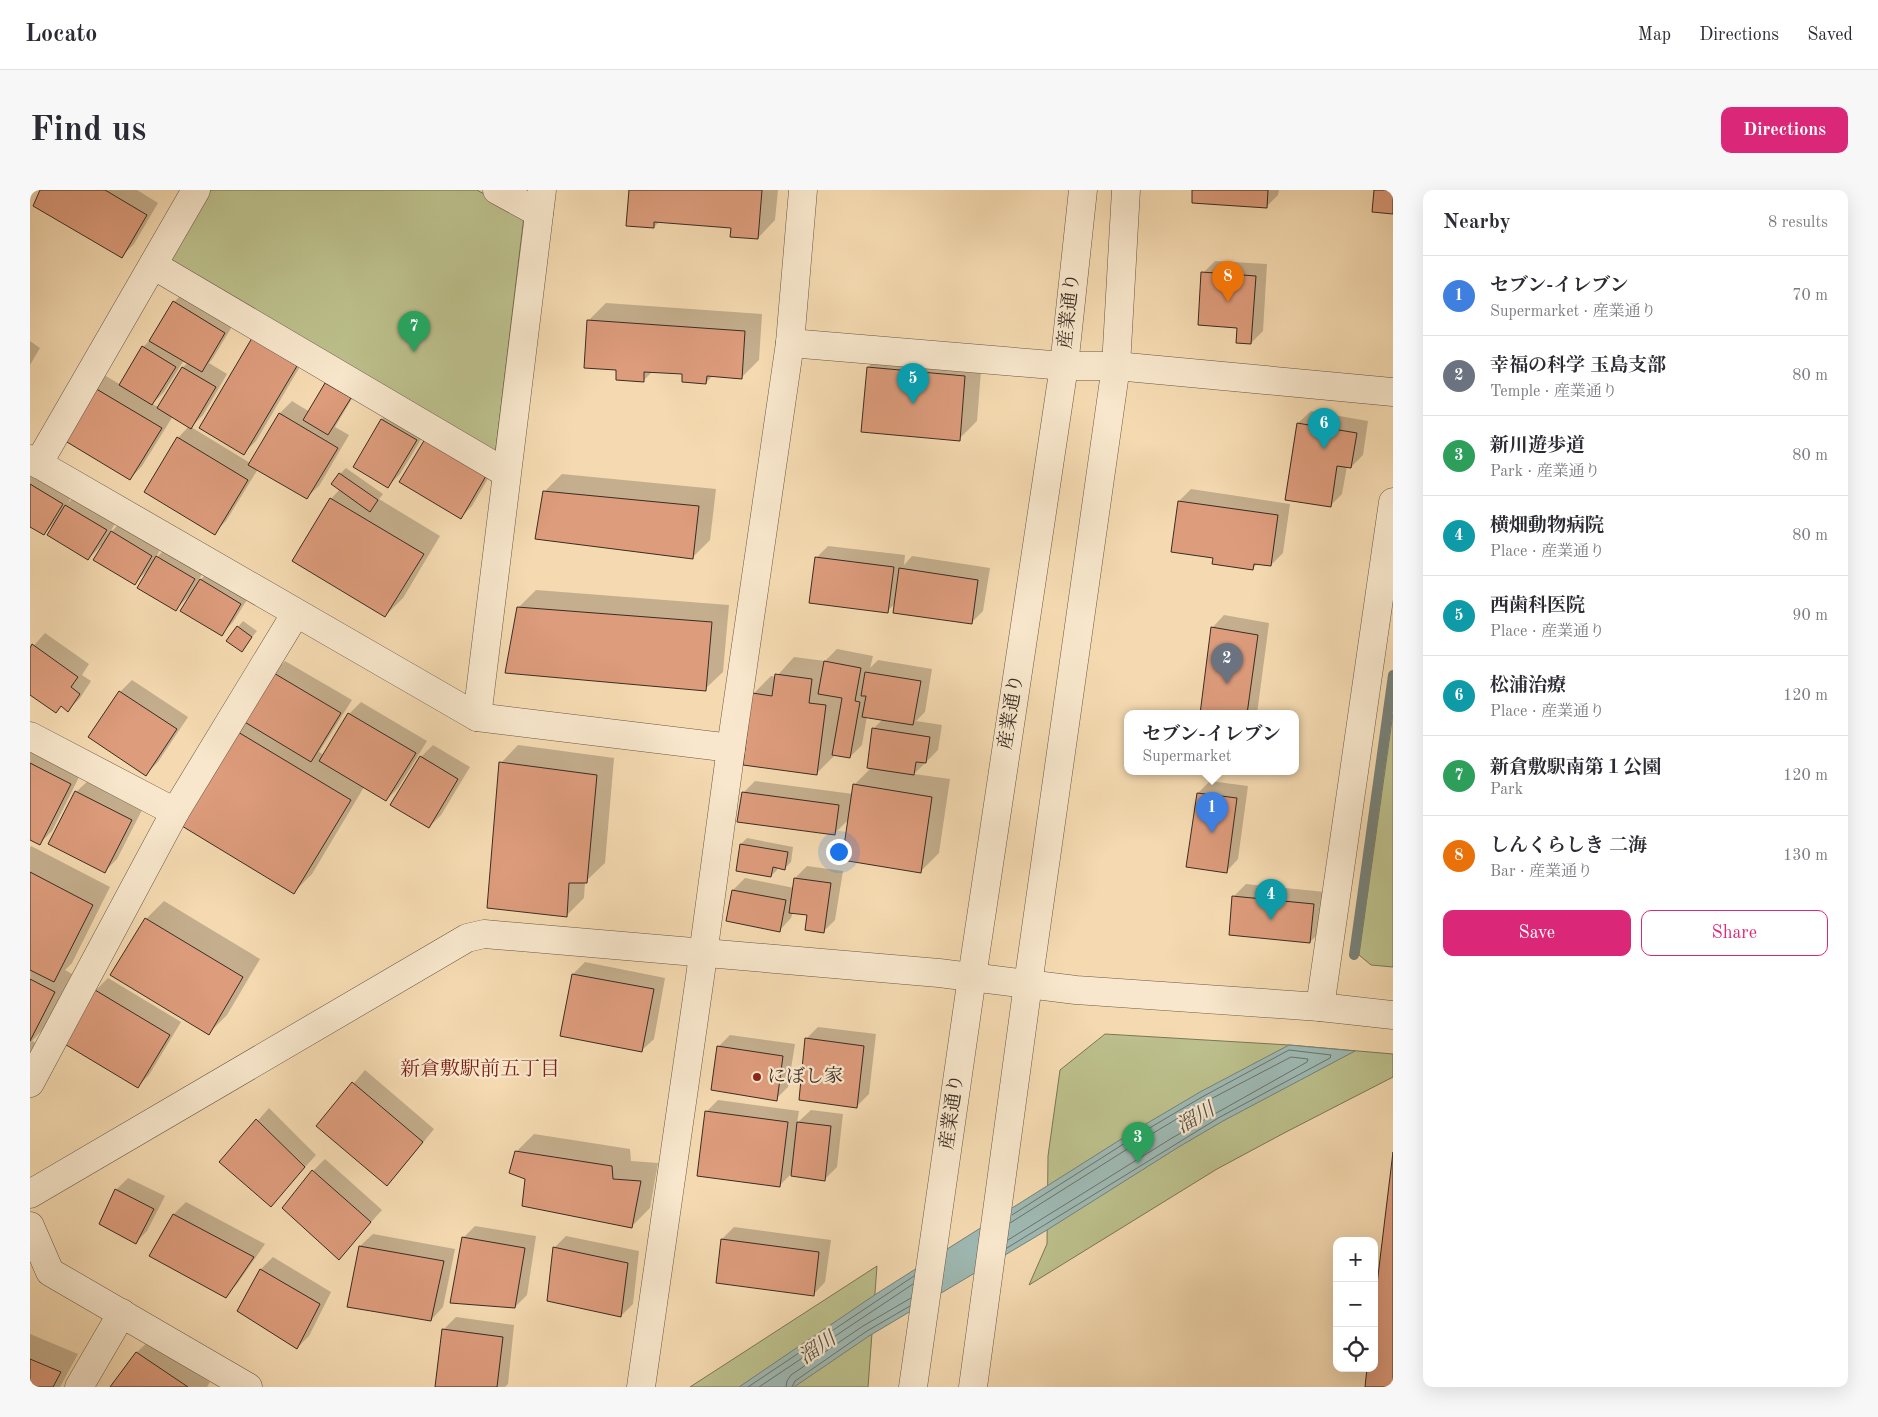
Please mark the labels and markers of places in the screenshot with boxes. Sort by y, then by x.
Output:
pin: 8 [1212,261,1244,302]
pin: 7 [398,311,430,352]
pin: 5 [897,363,929,404]
pin: 6 [1308,408,1340,449]
pin: 2 [1211,643,1243,684]
pin: 1 [1196,792,1228,833]
pin: 4 [1255,879,1287,920]
place label: にぼし家 [767,1066,843,1087]
marker: にぼし家 [751,1071,763,1083]
pin: 3 [1122,1122,1154,1163]

